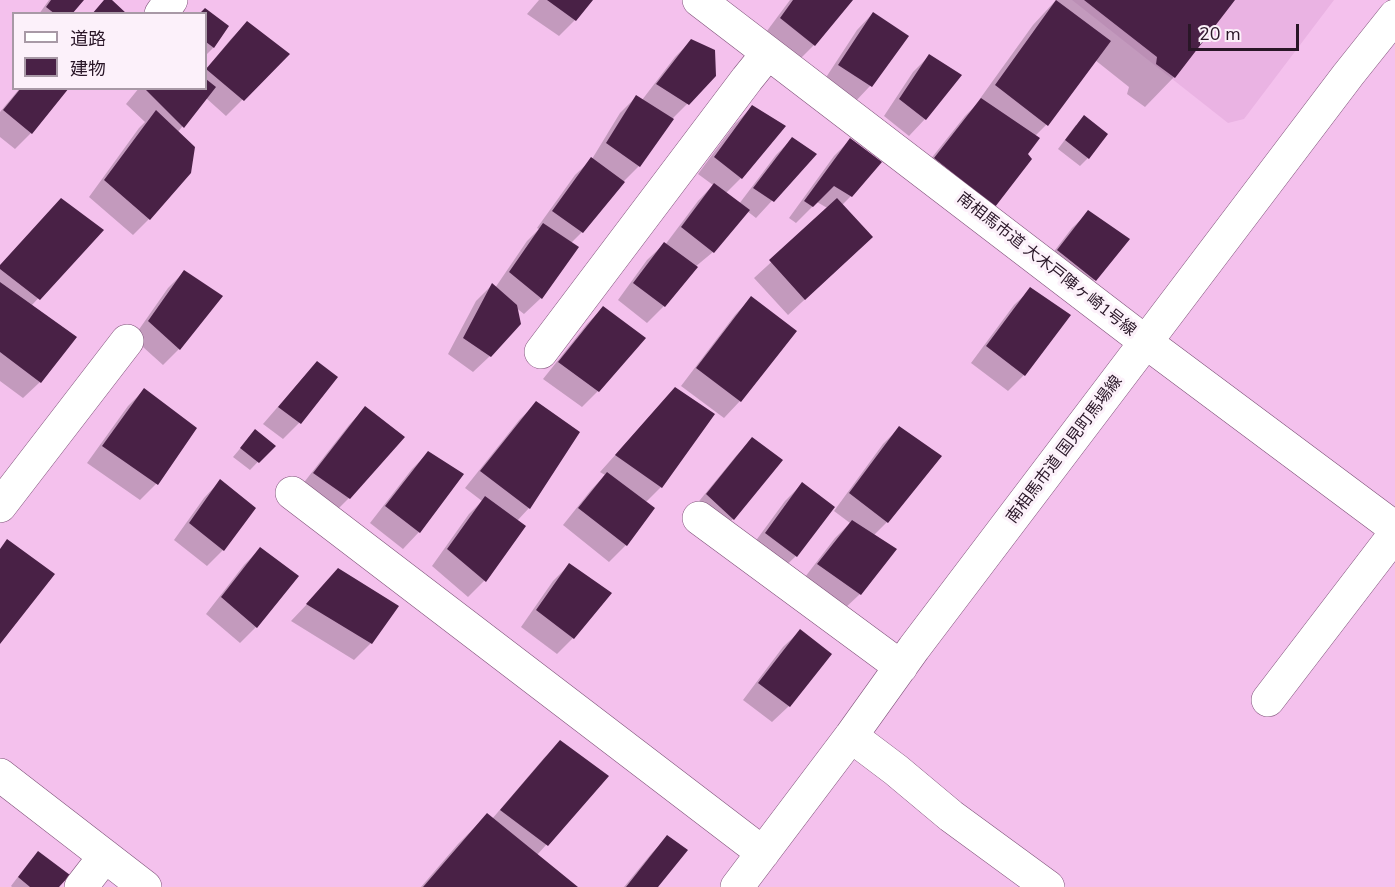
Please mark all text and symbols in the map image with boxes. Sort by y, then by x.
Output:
legend [12,12,207,90]
scale bar [1191,12,1302,50]
text: 20 m [1199,22,1241,46]
text: 道路 [70,27,106,51]
text: 建物 [70,57,106,81]
street label: 南相馬市道 大木戸陣ヶ崎1号線 [953,189,1139,341]
street label: 南相馬市道 国見町馬場線 [1003,372,1127,528]

